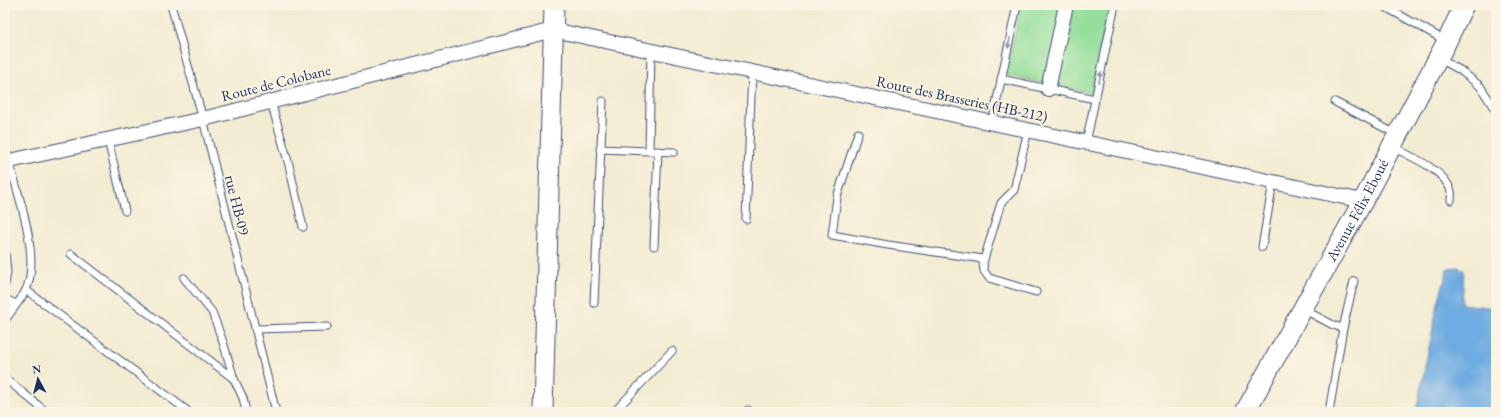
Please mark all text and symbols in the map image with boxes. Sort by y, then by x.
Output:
one-way arrow [1005,37,1011,49]
street label: Route de Colobane [219,60,333,105]
street label: Route des Brasseries (HB-212) [875,71,1050,126]
one-way arrow [1097,71,1103,83]
street label: Avenue Félix Eboué [1321,156,1392,265]
street label: rue HB-09 [221,173,254,237]
north arrow [18,359,58,399]
text: N [32,362,42,377]

